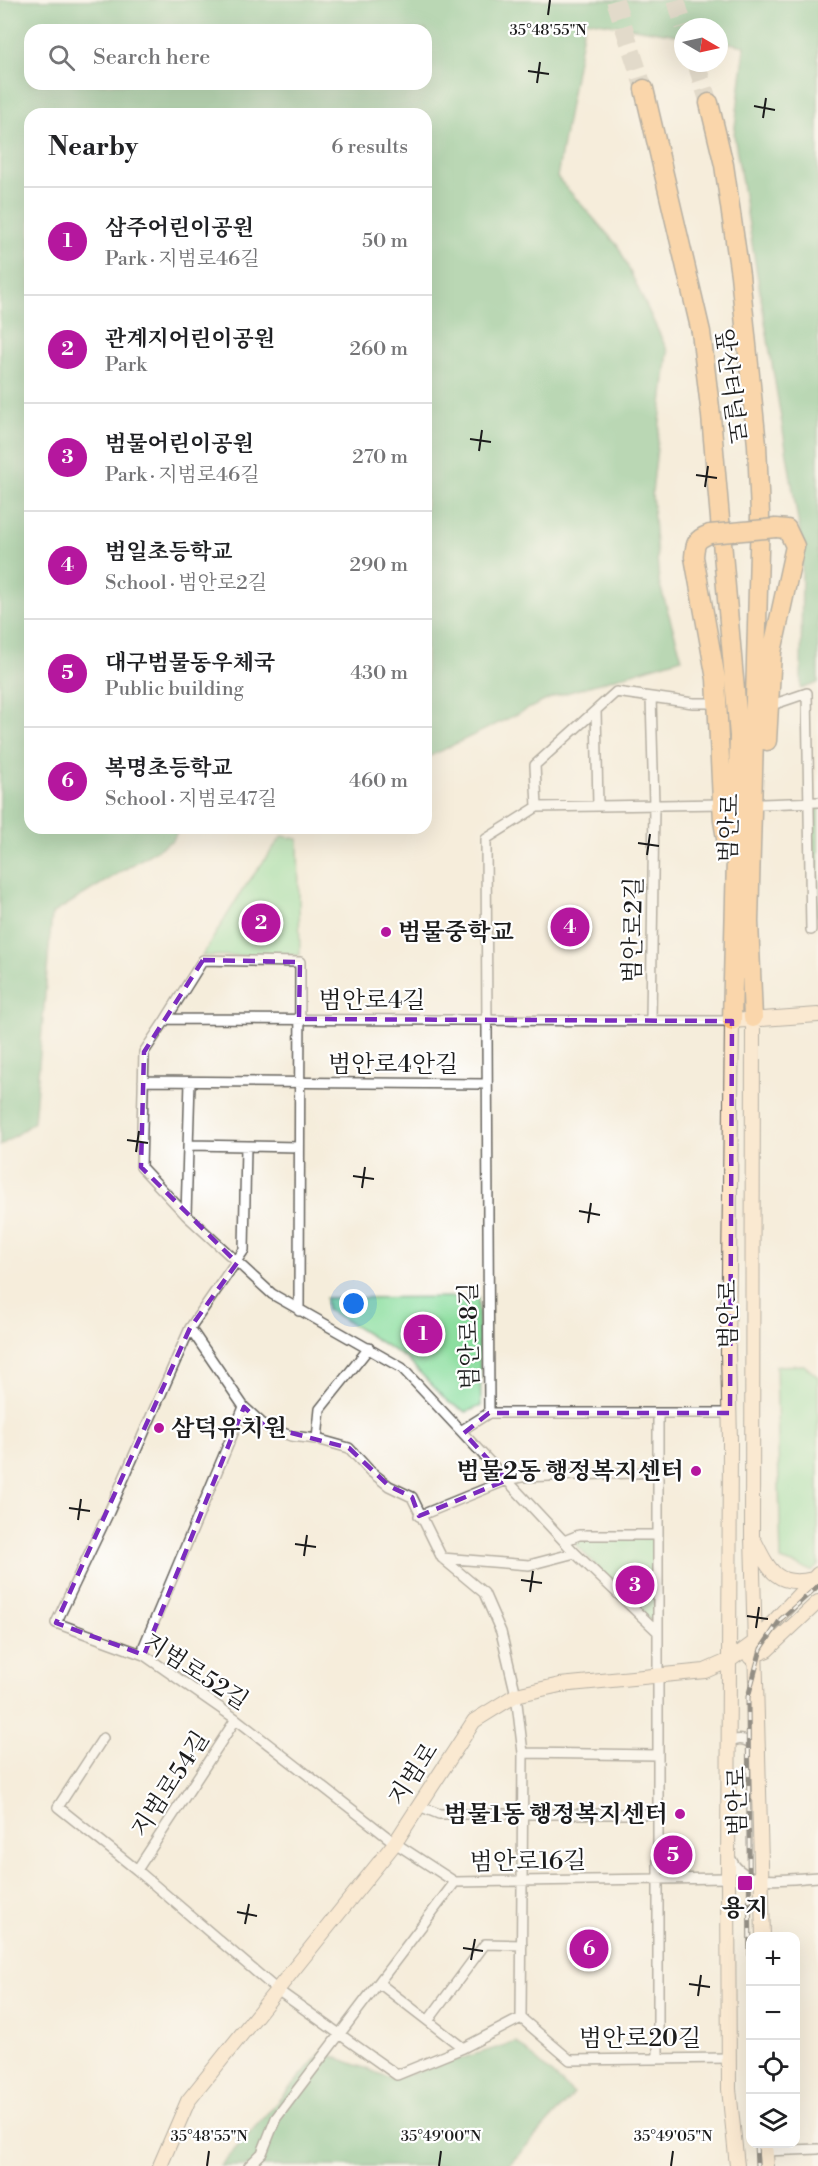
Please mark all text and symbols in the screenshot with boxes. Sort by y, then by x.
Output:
north arrow [674,18,728,72]
text: 35°48'55"N [509,21,587,40]
search box [24,24,432,90]
icon: search [45,41,78,74]
text: Search here [93,44,210,71]
text: Nearby [48,131,138,163]
text: 6 results [331,135,408,160]
text: 삼주어린이공원 [105,215,254,242]
text: 1 [63,229,72,254]
text: 50 m [362,229,408,254]
text: Park · 지범로46길 [105,247,259,272]
text: 관계지어린이공원 [105,326,275,353]
street label: 앞산터널로 [708,327,752,445]
text: 2 [61,337,74,362]
text: 260 m [350,337,408,362]
text: Park [105,353,147,378]
text: 범물어린이공원 [105,431,254,458]
text: 3 [61,445,74,470]
text: 270 m [352,445,408,470]
text: Park · 지범로46길 [105,463,259,488]
text: 범일초등학교 [105,539,233,566]
text: 4 [61,553,74,578]
text: 290 m [350,553,408,578]
text: School · 범안로2길 [105,571,267,596]
text: 대구범물동우체국 [105,650,275,677]
text: 5 [61,661,74,686]
text: 430 m [350,661,408,686]
text: Public building [105,677,244,702]
text: 복명초등학교 [105,755,233,782]
text: 6 [61,769,74,794]
text: 460 m [349,769,408,794]
text: School · 지범로47길 [105,787,277,812]
street label: 범안로 [714,793,746,863]
street label: 범안로2길 [618,877,650,983]
pin: 2 [242,900,280,946]
pin: 4 [550,904,590,950]
place label: 범물중학교 [398,918,514,948]
marker: 범물중학교 [379,925,393,939]
street label: 범안로4길 [318,986,426,1016]
street label: 범안로4안길 [328,1050,458,1080]
street label: 범안로 [714,1279,744,1349]
street label: 범안로8길 [454,1282,486,1390]
your location [339,1289,368,1318]
pin: 1 [404,1312,442,1356]
place label: 삼덕유치원 [171,1414,287,1444]
marker: 삼덕유치원 [152,1421,166,1435]
place label: 범물2동 행정복지센터 [457,1457,684,1487]
marker: 범물2동 행정복지센터 [689,1464,703,1478]
pin: 3 [616,1562,654,1608]
street label: 지범로52길 [137,1627,254,1717]
street label: 지범로54길 [125,1726,216,1843]
street label: 지범로 [382,1737,445,1812]
street label: 범안로 [722,1766,754,1836]
place label: 범물1동 행정복지센터 [444,1800,668,1830]
marker: 범물1동 행정복지센터 [673,1807,687,1821]
pin: 5 [654,1832,692,1878]
street label: 범안로16길 [469,1846,587,1878]
marker: 용지 [736,1874,754,1892]
place label: 용지 [722,1894,768,1924]
pin: 6 [570,1926,608,1972]
map controls [746,1932,800,2148]
button: + [746,1932,800,1986]
button: − [746,1986,800,2040]
street label: 범안로20길 [579,2024,701,2054]
button: locate [746,2040,800,2094]
button: layers [746,2094,800,2148]
text: 35°48'55"N [170,2127,248,2146]
text: 35°49'00"N [401,2127,481,2146]
text: 35°49'05"N [634,2127,712,2146]

